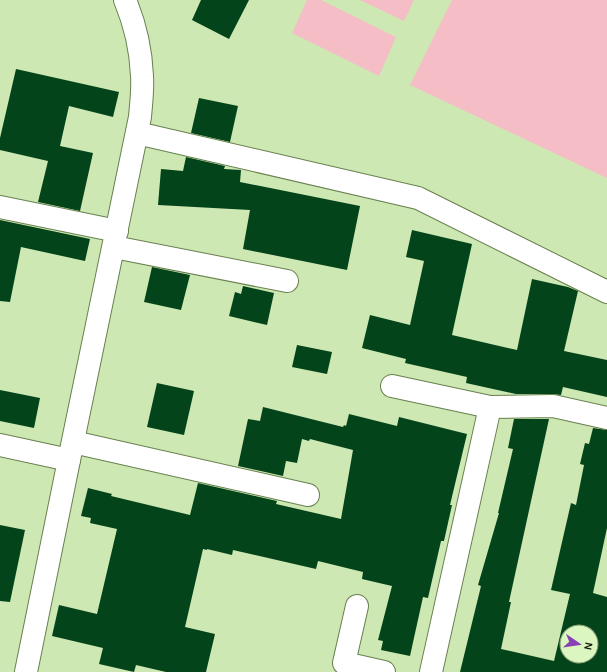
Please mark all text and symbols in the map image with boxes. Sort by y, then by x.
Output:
north arrow [559,624,599,664]
text: N [581,641,595,651]

